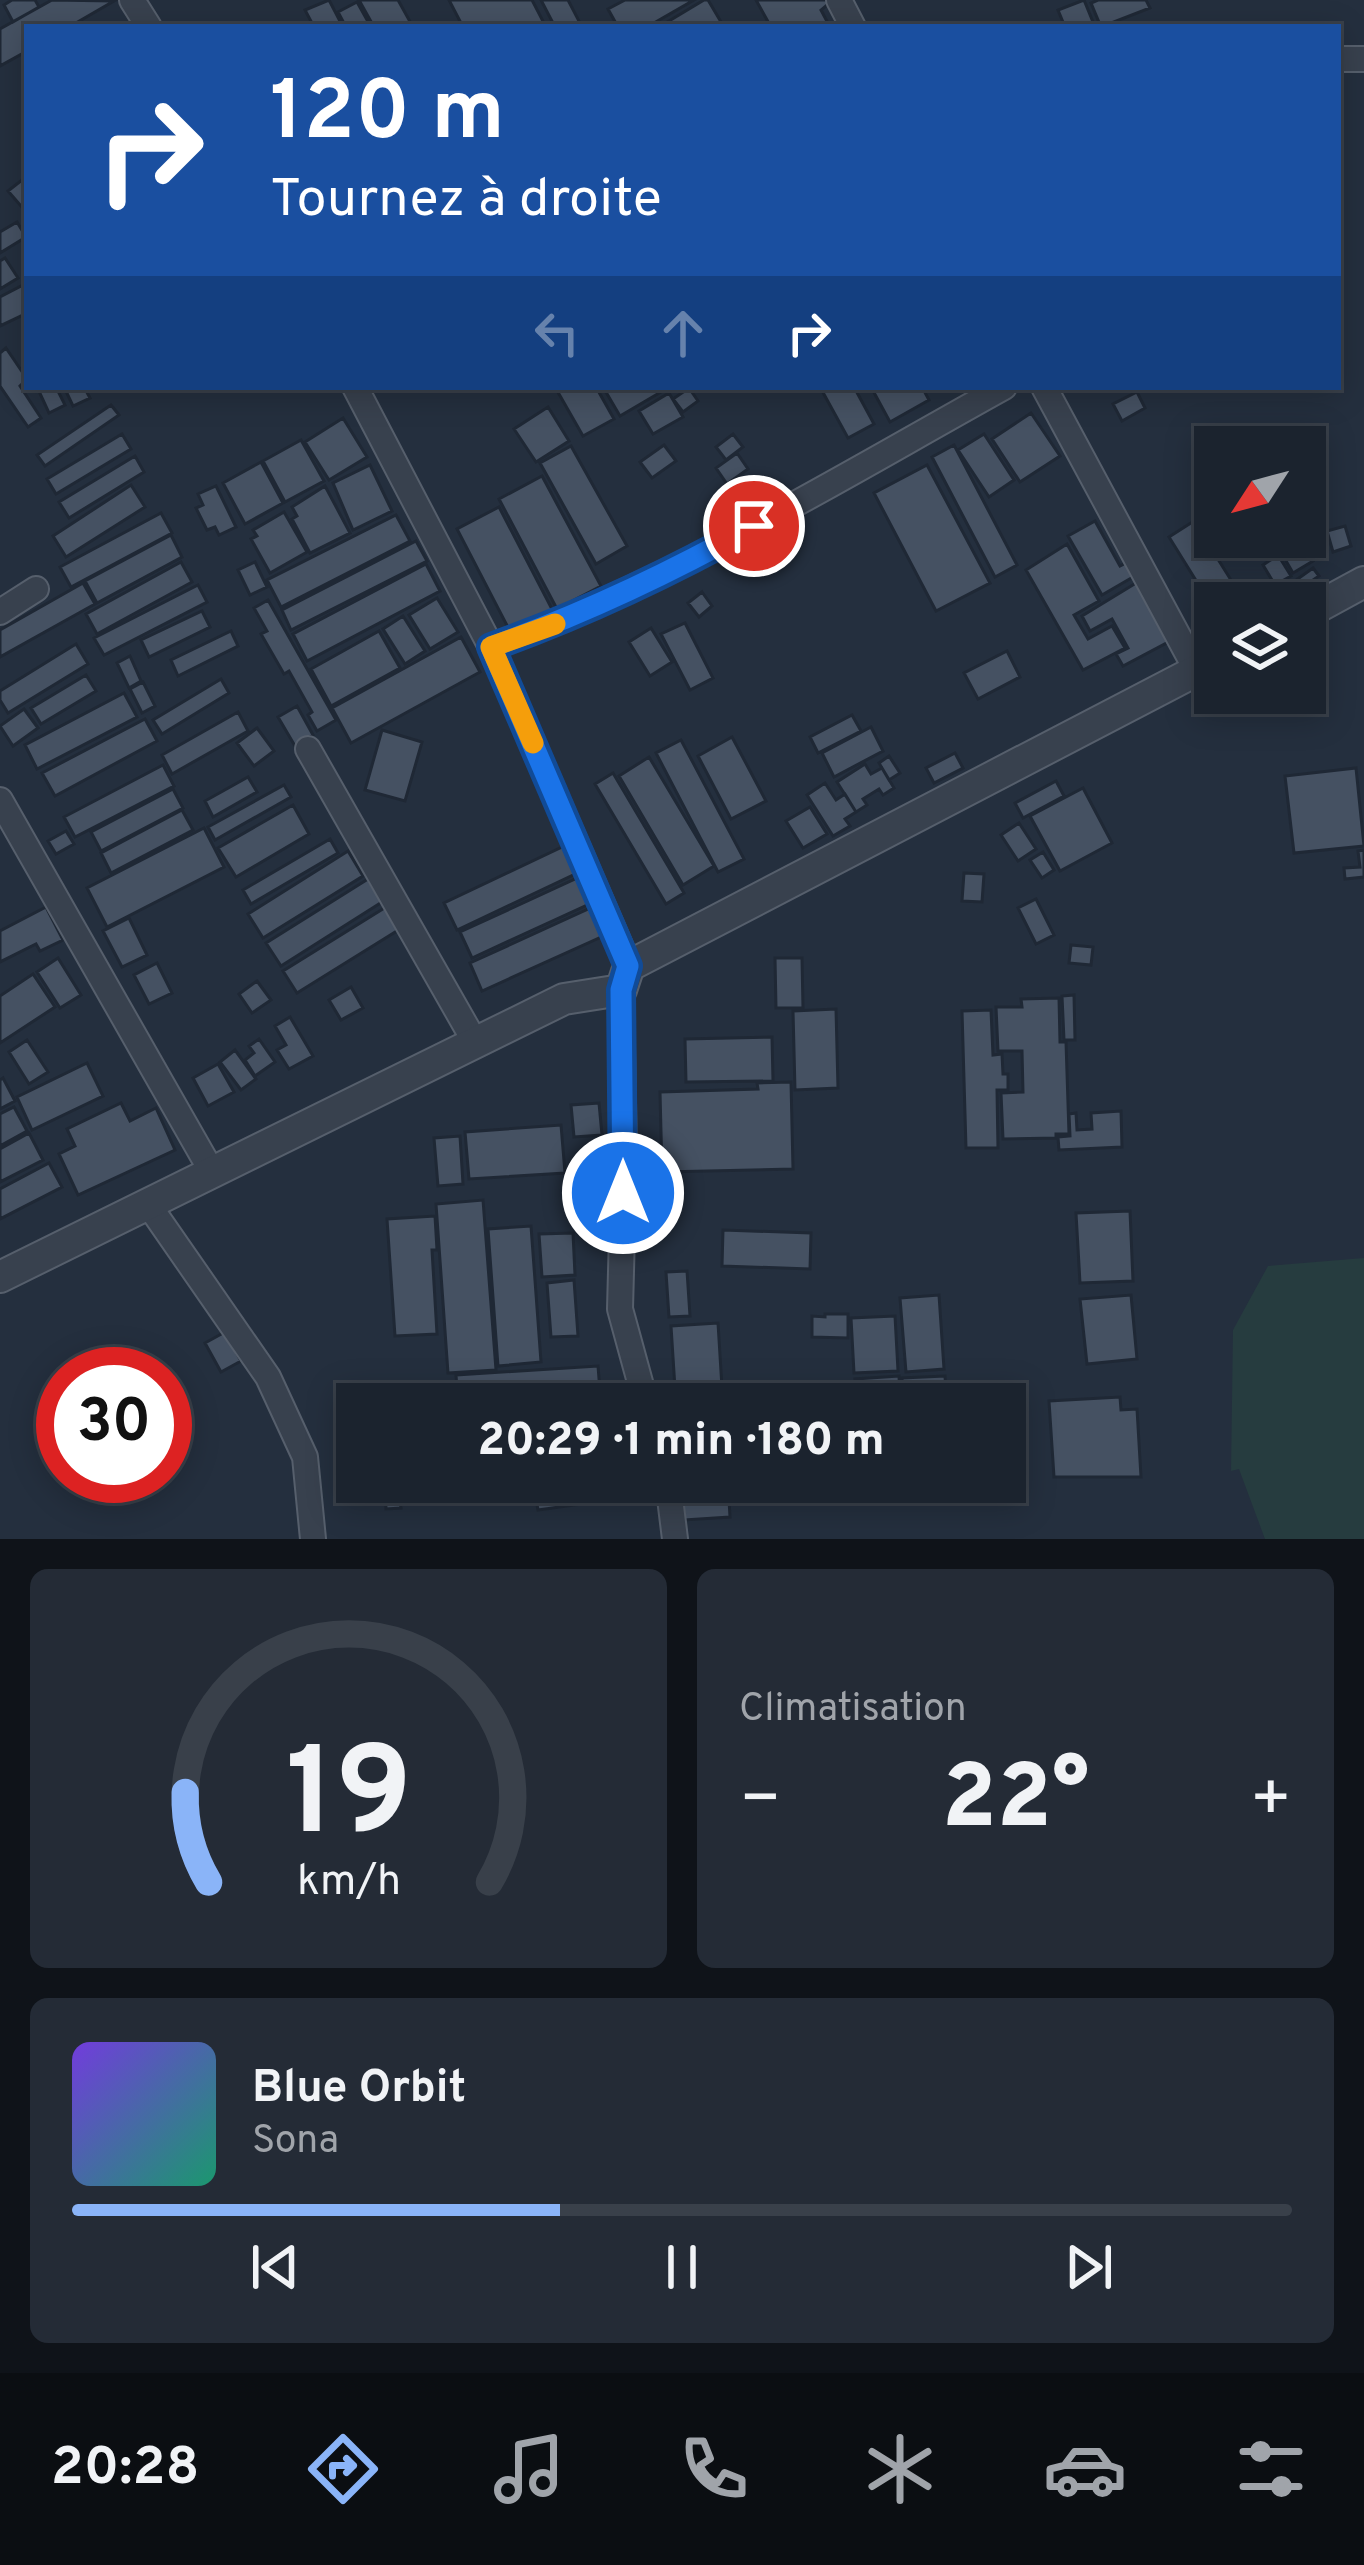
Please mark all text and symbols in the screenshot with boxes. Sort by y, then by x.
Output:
text: 120 m [270,63,505,169]
icon: right [72,72,228,228]
text: Tournez à droite [270,167,662,236]
icon: left [524,300,590,366]
icon: ahead [650,300,716,366]
icon: right [776,300,842,366]
north arrow [1194,426,1326,558]
map controls [1194,426,1326,714]
pin [703,475,805,577]
icon: arrive [721,493,787,559]
button: layers [1194,582,1326,714]
position arrow [560,1130,686,1256]
speed limit sign: 30 [36,1347,192,1503]
text: 20:29 · 1 min · 180 m [477,1414,885,1471]
text: Climatisation [739,1686,967,1735]
text: 19 [285,1721,412,1879]
text: 22° [942,1746,1089,1859]
text: − [739,1761,782,1844]
text: + [1249,1761,1292,1844]
text: km/h [296,1855,401,1909]
text: Blue Orbit [252,2061,466,2118]
text: Sona [252,2118,339,2167]
icon: previous [242,2234,308,2300]
icon: pause [649,2234,715,2300]
icon: next [1056,2234,1122,2300]
icon: directions [301,2427,385,2511]
icon: music [487,2427,571,2511]
icon: phone [672,2427,756,2511]
icon: climate [858,2427,942,2511]
icon: car [1043,2427,1127,2511]
icon: filters [1229,2427,1313,2511]
text: 20:28 [51,2435,199,2504]

